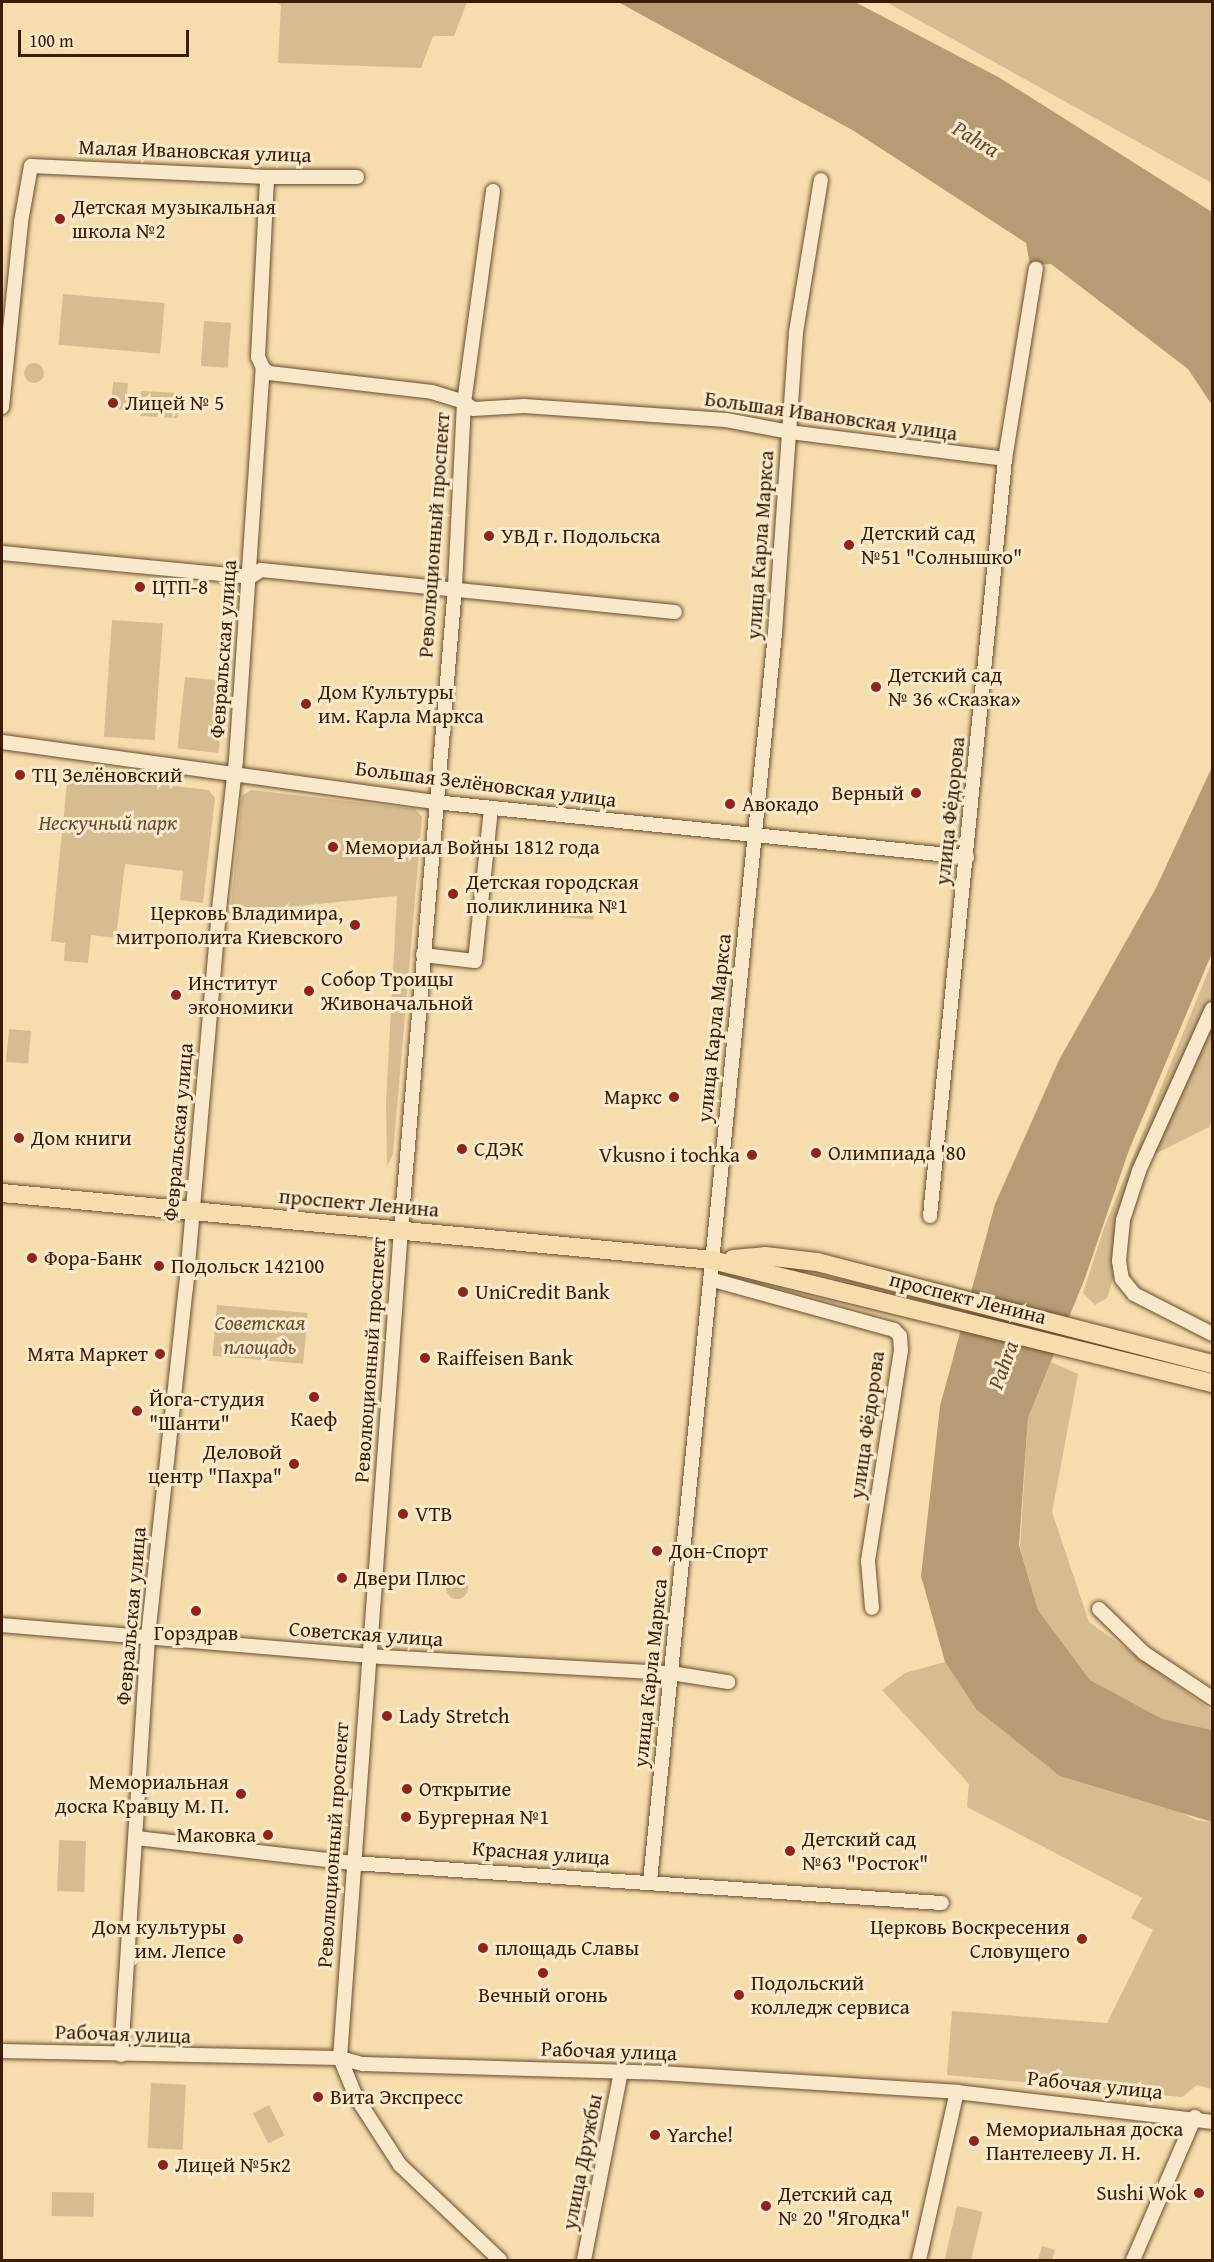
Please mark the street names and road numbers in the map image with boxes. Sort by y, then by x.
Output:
street label: Малая Ивановская улица [78,134,312,168]
street label: Большая Ивановская улица [703,386,959,446]
street label: Революционный проспект [413,411,455,659]
street label: улица Карла Маркса [741,449,779,641]
street label: Февральская улица [204,559,242,739]
street label: улица Фёдорова [930,735,970,887]
street label: Большая Зелёновская улица [354,755,618,813]
street label: улица Карла Маркса [692,932,736,1124]
street label: Февральская улица [158,1042,198,1222]
street label: проспект Ленина [278,1183,440,1223]
street label: Революционный проспект [349,1236,391,1484]
street label: проспект Ленина [887,1266,1049,1330]
street label: улица Фёдорова [844,1349,890,1501]
street label: Февральская улица [111,1526,151,1706]
street label: улица Карла Маркса [628,1577,672,1769]
street label: Советская улица [288,1616,444,1652]
street label: Революционный проспект [312,1721,354,1969]
street label: Красная улица [471,1836,611,1870]
street label: Рабочая улица [55,2019,191,2049]
street label: Рабочая улица [541,2036,677,2066]
street label: Рабочая улица [1026,2065,1164,2105]
street label: улица Дружбы [557,2092,607,2232]

